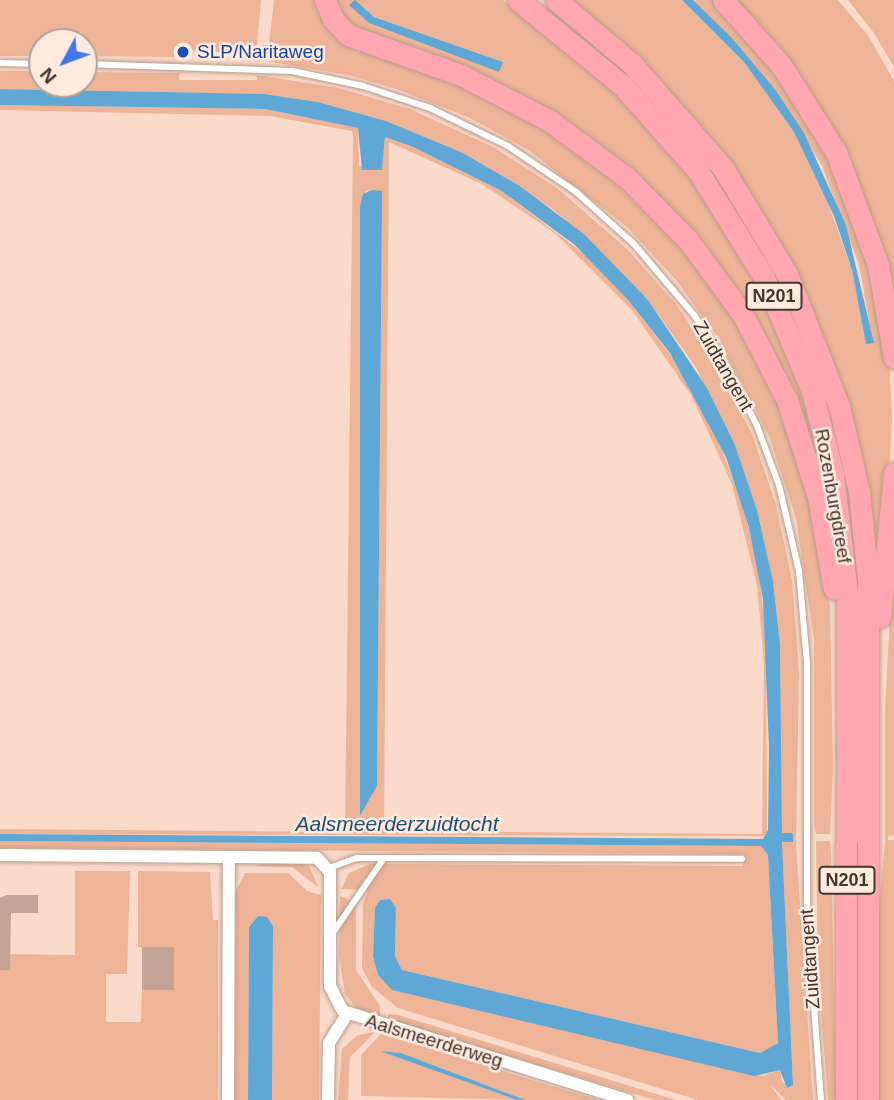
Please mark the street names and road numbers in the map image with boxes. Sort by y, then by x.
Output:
road number: N201 [744,282,804,310]
street label: Zuidtangent [688,317,758,415]
street label: Rozenburgdreef [810,427,856,565]
road number: N201 [817,866,877,894]
street label: Zuidtangent [795,908,825,1010]
street label: Aalsmeerderweg [362,1009,506,1073]

